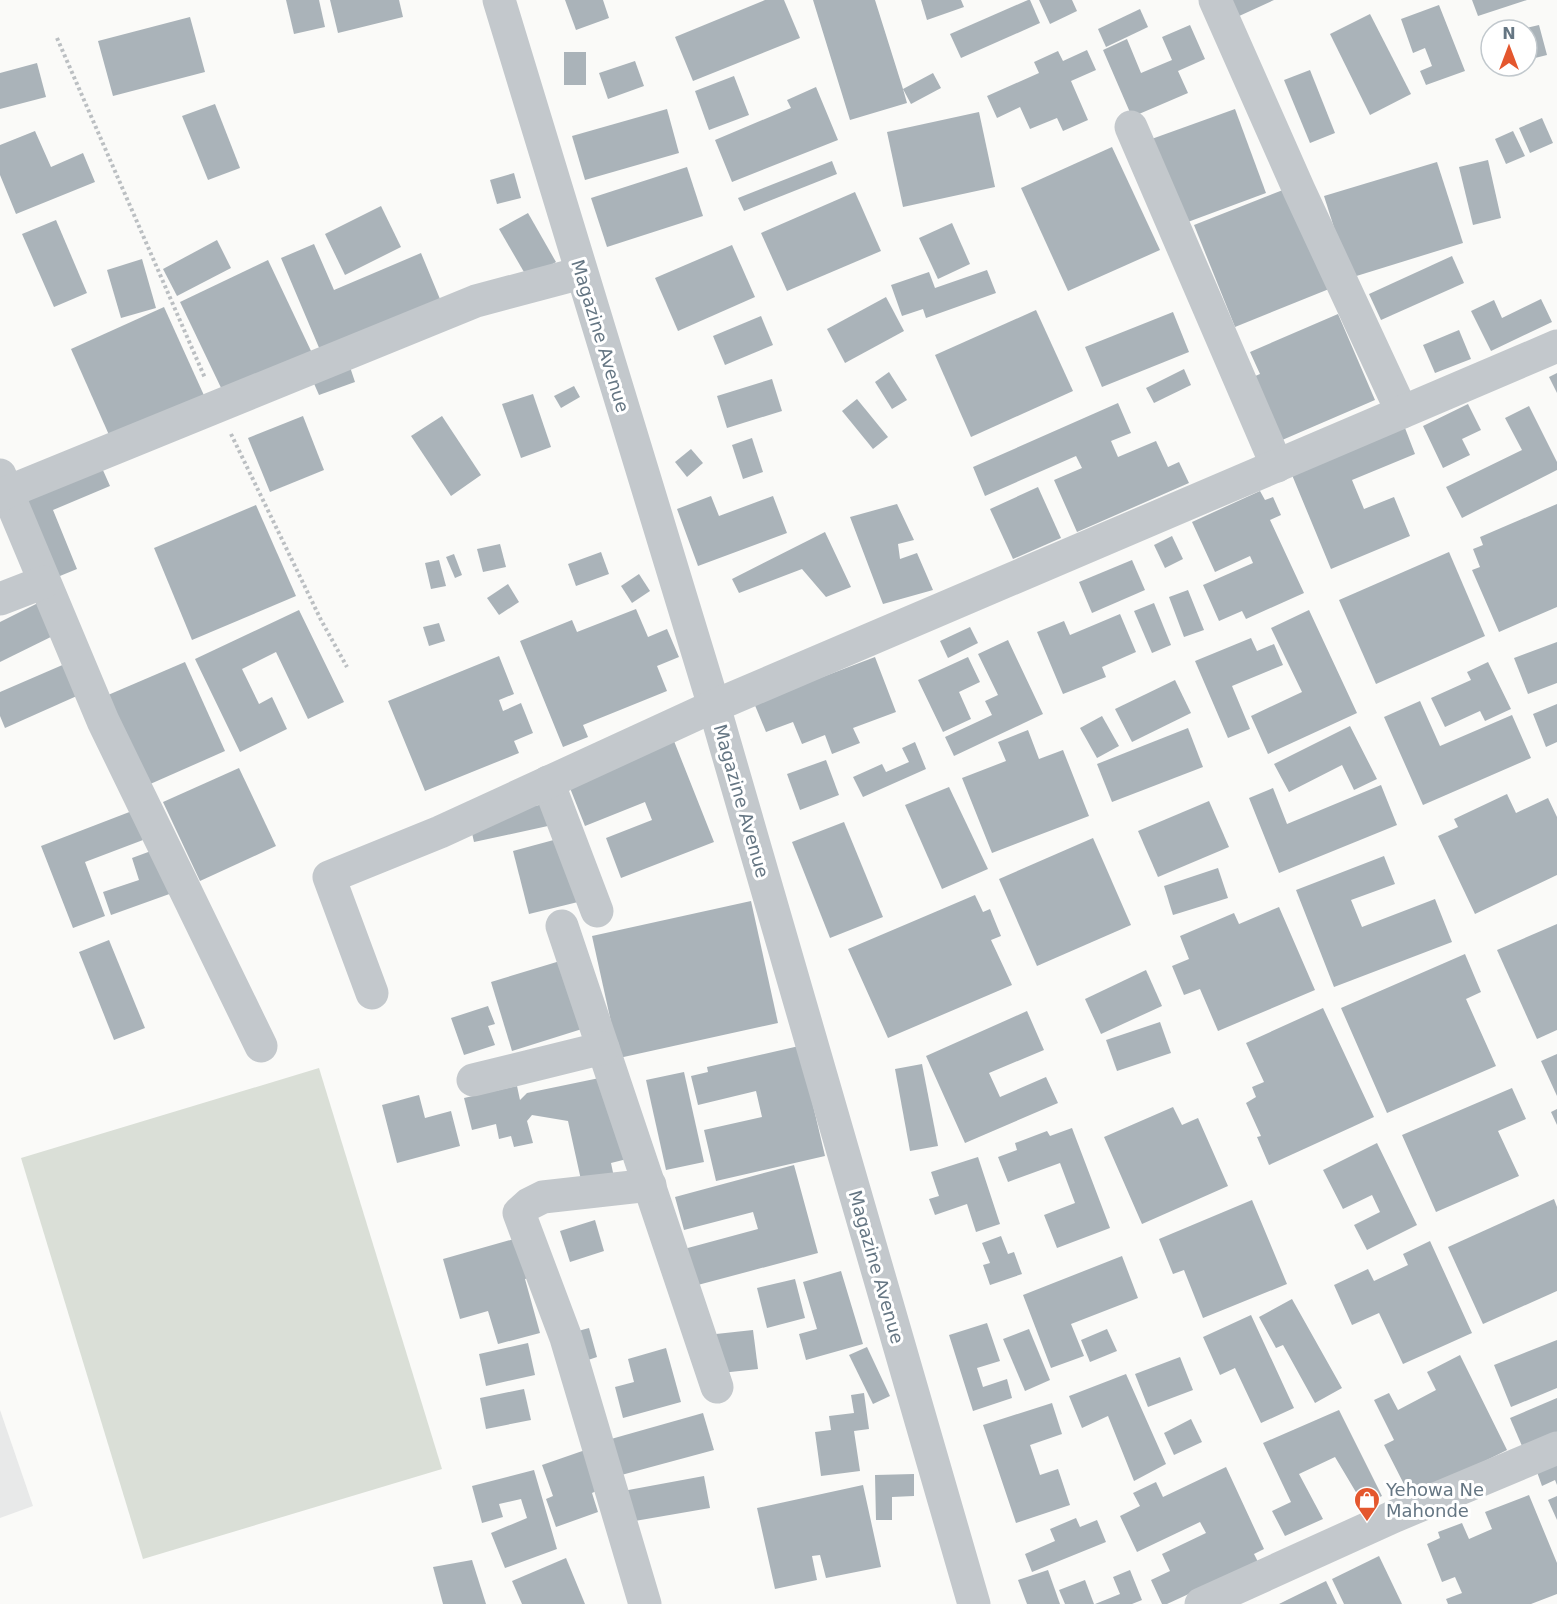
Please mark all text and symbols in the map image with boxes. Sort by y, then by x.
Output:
north arrow [1479,18,1539,78]
text: N [1502,24,1516,43]
street label: Magazine Avenue [567,257,634,415]
street label: Magazine Avenue [710,722,773,880]
street label: Magazine Avenue [845,1188,908,1346]
place label: Yehowa Ne Mahonde [1385,1479,1484,1521]
shop icon: Yehowa Ne Mahonde [1352,1485,1382,1523]

